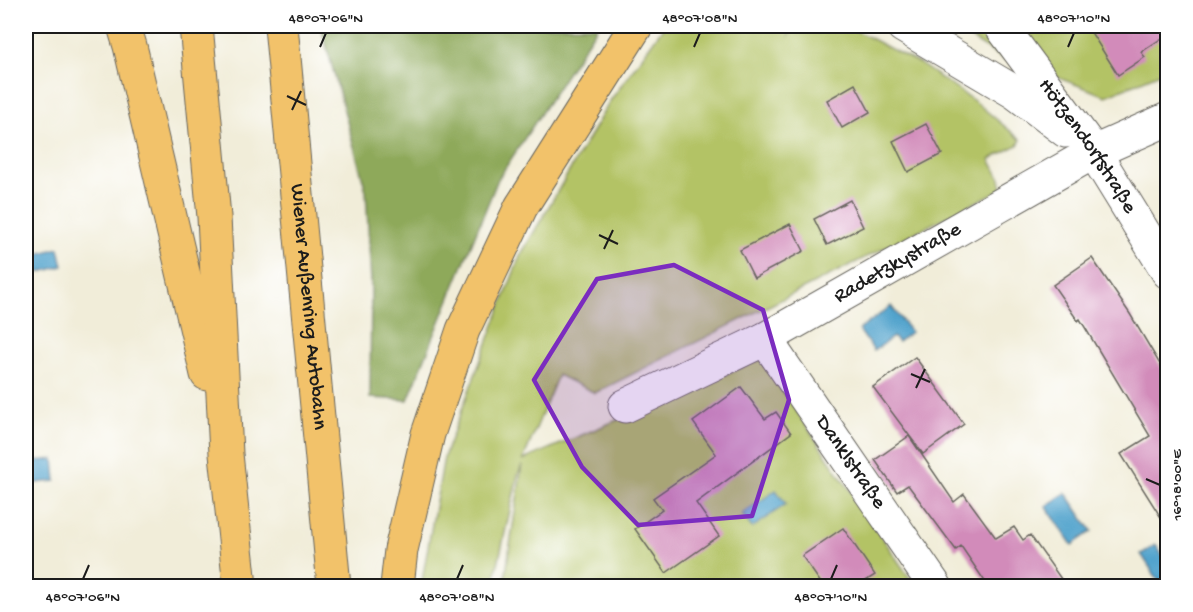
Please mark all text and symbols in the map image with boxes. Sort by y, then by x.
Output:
text: 48°07'06"N [289,10,363,28]
text: 48°07'08"N [663,10,738,28]
text: 48°07'10"N [1038,10,1111,28]
street label: Hötzendorfstraße [1032,74,1142,219]
street label: Wiener Außenring Autobahn [283,183,332,431]
street label: Radetzkystraße [830,217,967,310]
street label: Danklstraße [808,409,892,515]
text: 16°18'00"E [1169,449,1187,522]
text: 48°07'06"N [46,589,120,607]
text: 48°07'08"N [420,589,495,607]
text: 48°07'10"N [795,589,868,607]

